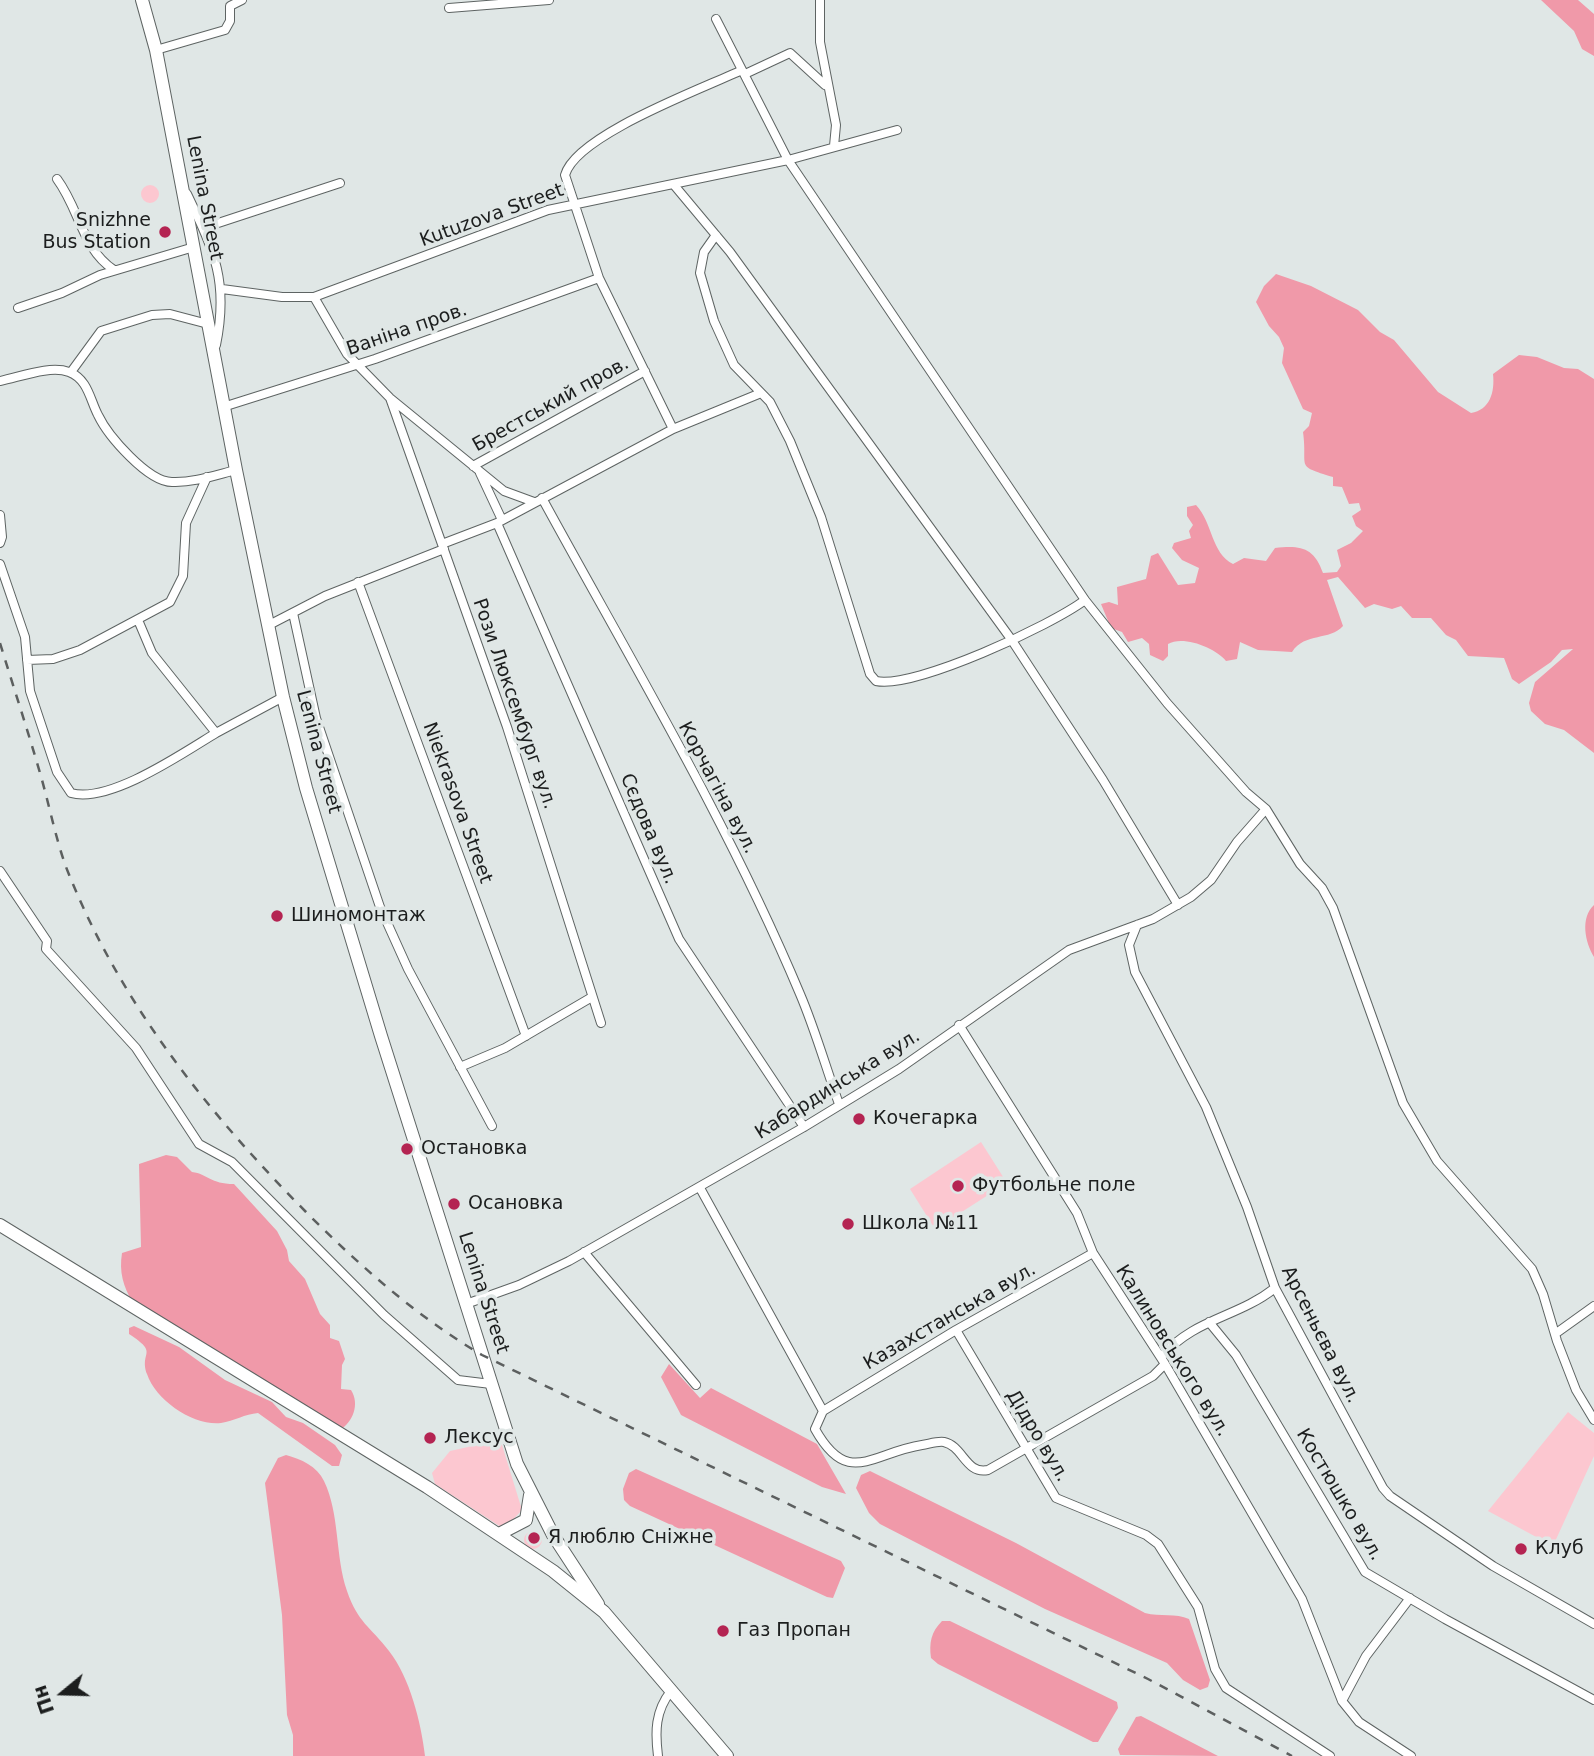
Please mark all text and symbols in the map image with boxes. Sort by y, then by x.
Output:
street label: Lenina Street [181,134,227,262]
street label: Kutuzova Street [417,179,567,253]
place label: Snizhne Bus Station [42,210,151,254]
marker: Snizhne Bus Station [157,224,173,240]
street label: Ваніна пров. [344,299,470,361]
street label: Брестський пров. [469,352,633,458]
street label: Рози Люксембург вул. [467,596,561,812]
street label: Lenina Street [291,688,345,816]
street label: Корчагіна вул. [673,718,761,858]
street label: Niekrasova Street [417,719,497,887]
street label: Сєдова вул. [614,770,682,888]
place label: Шиномонтаж [291,905,426,927]
marker: Шиномонтаж [269,908,285,924]
street label: Кабардинська вул. [751,1025,925,1145]
place label: Кочегарка [873,1108,978,1130]
marker: Кочегарка [851,1111,867,1127]
place label: Остановка [421,1138,527,1160]
marker: Остановка [399,1141,415,1157]
place label: Футбольне поле [972,1175,1135,1197]
marker: Футбольне поле [950,1178,966,1194]
place label: Осановка [468,1193,563,1215]
marker: Осановка [446,1196,462,1212]
place label: Школа №11 [862,1213,979,1235]
marker: Школа №11 [840,1216,856,1232]
street label: Lenina Street [453,1229,513,1357]
street label: Казахстанська вул. [860,1258,1040,1376]
street label: Калиновського вул. [1110,1261,1234,1441]
street label: Арсеньєва вул. [1276,1263,1364,1407]
street label: Дідро вул. [1001,1386,1073,1486]
street label: Костюшко вул. [1291,1425,1387,1565]
place label: Лексус [444,1427,514,1449]
marker: Лексус [422,1430,438,1446]
place label: Я люблю Сніжне [548,1527,713,1549]
marker: Я люблю Сніжне [526,1530,542,1546]
place label: Клуб [1535,1538,1584,1560]
marker: Клуб [1513,1541,1529,1557]
place label: Газ Пропан [737,1620,851,1642]
marker: Газ Пропан [715,1623,731,1639]
north arrow [28,1658,98,1728]
text: Пн [28,1683,58,1717]

